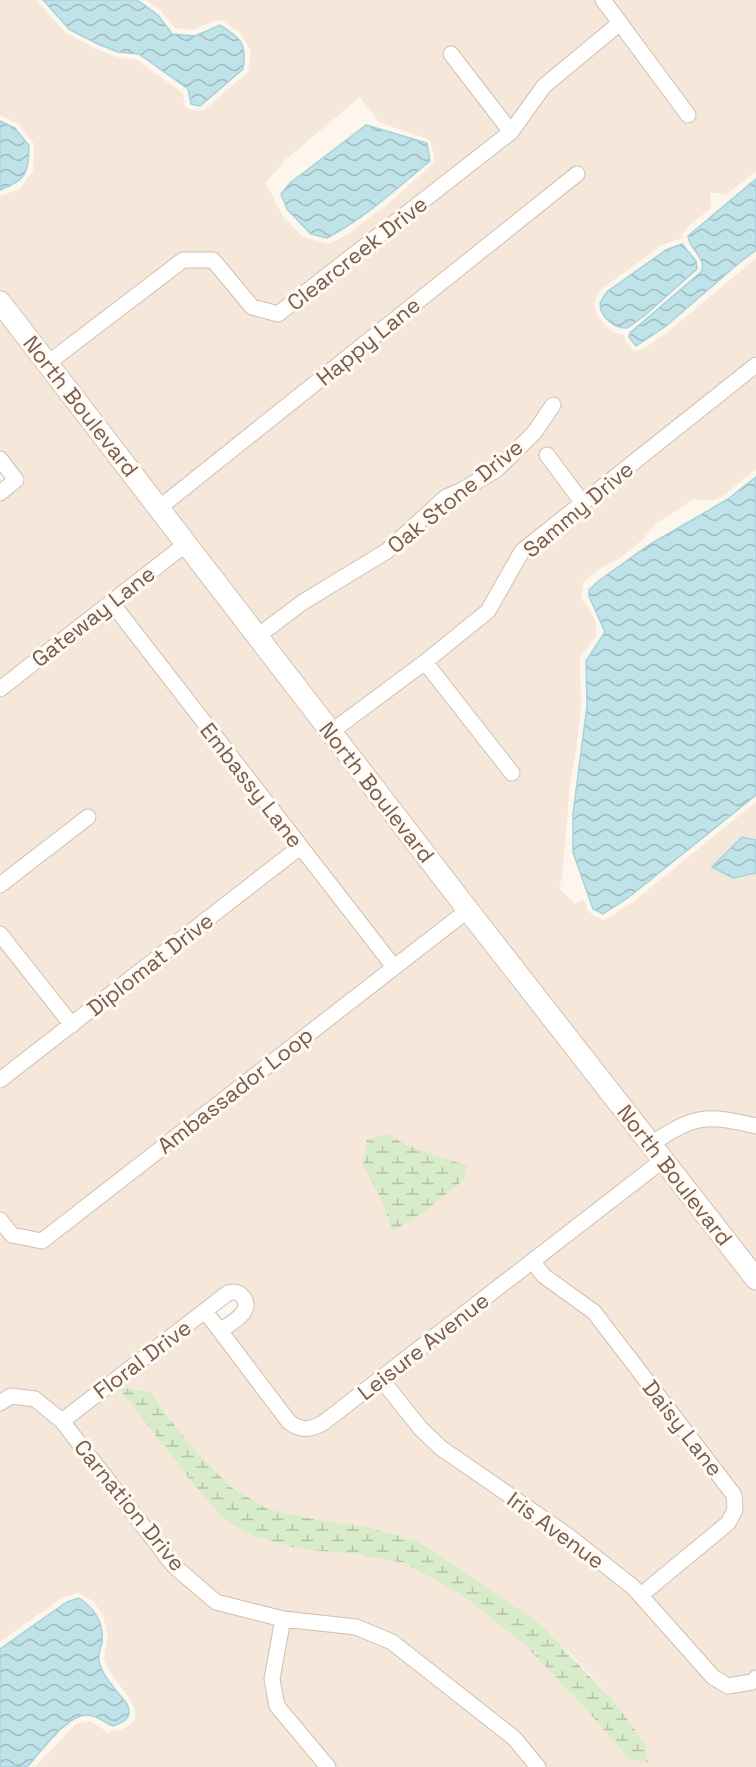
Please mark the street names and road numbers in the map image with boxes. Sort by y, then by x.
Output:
street label: Clearcreek Drive [281,190,433,316]
street label: Happy Lane [310,291,426,391]
street label: North Boulevard [17,330,145,482]
street label: Oak Stone Drive [381,433,529,559]
street label: Sammy Drive [517,455,639,563]
street label: Gateway Lane [26,559,160,673]
street label: North Boulevard [313,716,441,868]
street label: Embassy Lane [194,717,310,853]
street label: Diplomat Drive [81,906,219,1022]
street label: Ambassador Loop [152,1020,318,1160]
street label: North Boulevard [611,1099,739,1251]
street label: Leisure Avenue [352,1286,494,1406]
street label: Floral Drive [88,1313,196,1405]
street label: Daisy Lane [637,1374,729,1482]
street label: Carnation Drive [68,1433,192,1577]
street label: Iris Avenue [502,1485,610,1575]

